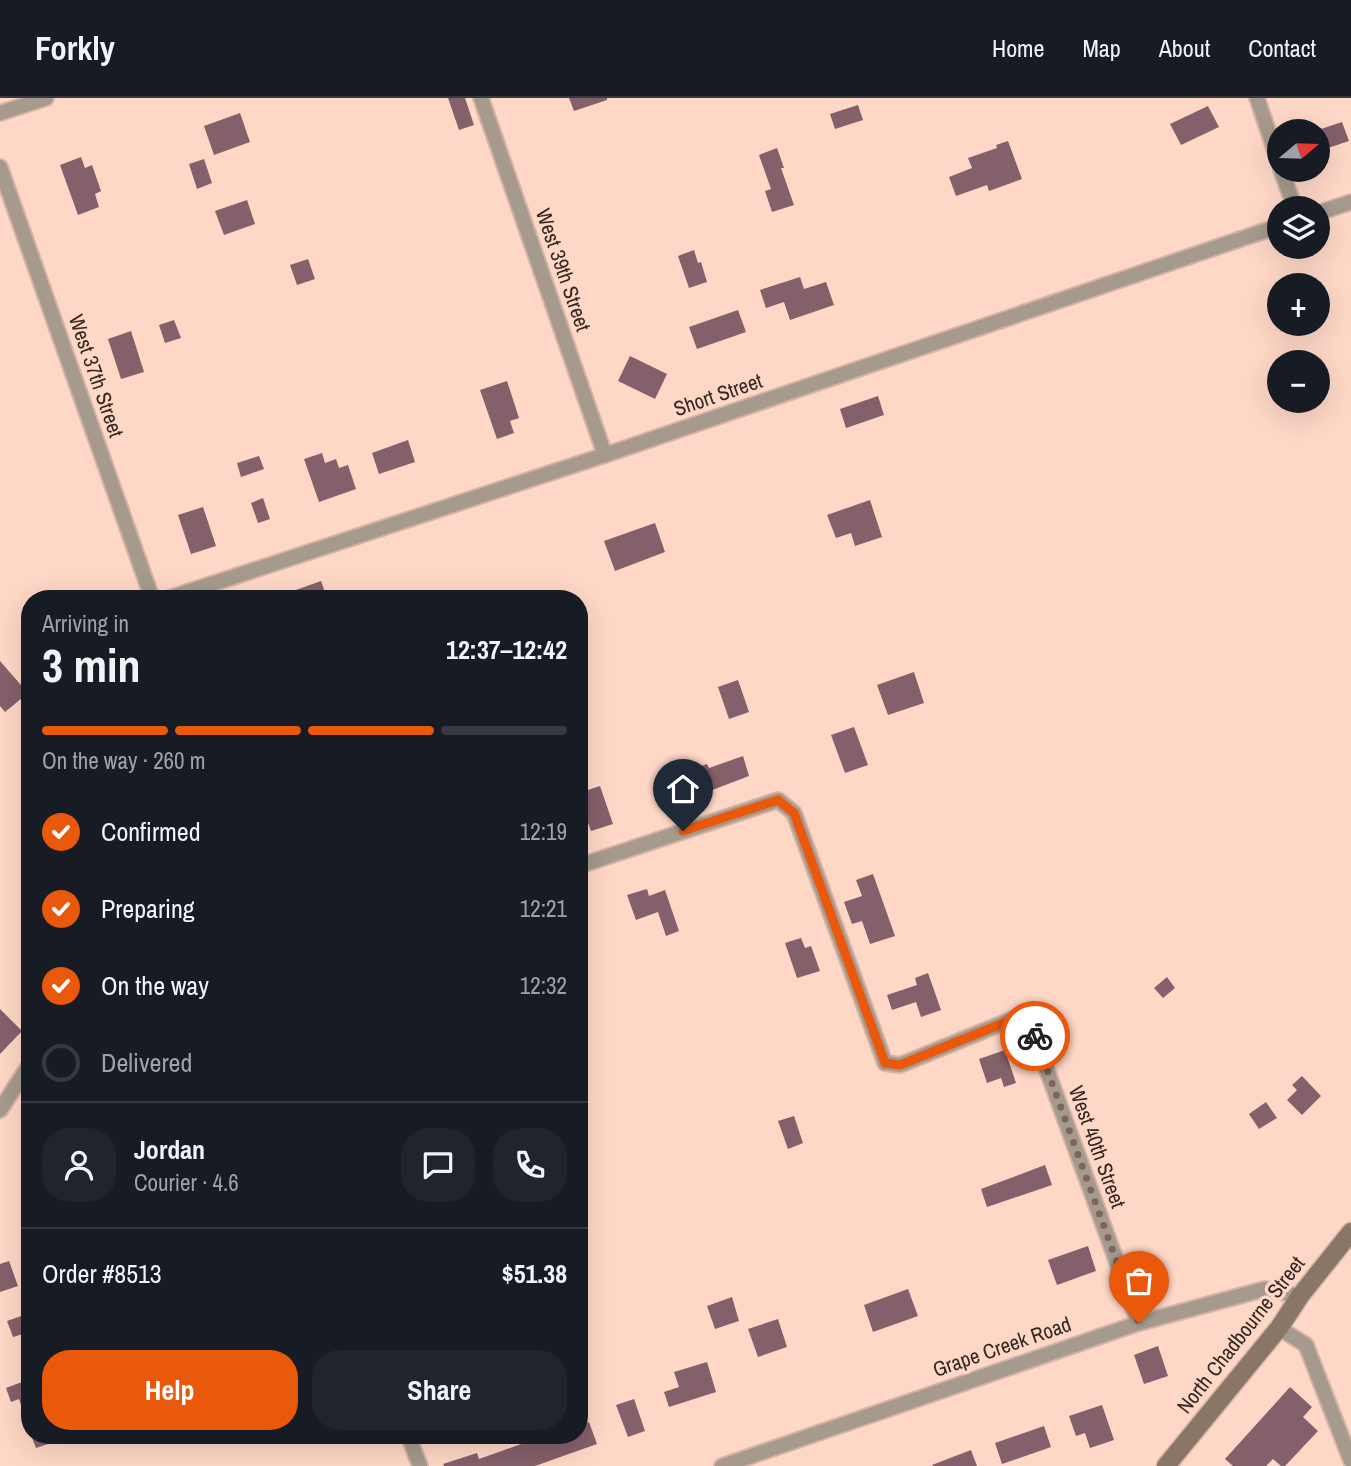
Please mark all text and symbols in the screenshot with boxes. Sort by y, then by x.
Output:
text: Forkly [35,26,115,70]
text: Home [992,32,1044,64]
text: Map [1082,32,1121,64]
text: About [1159,32,1210,64]
text: Contact [1248,32,1316,64]
north arrow [1267,119,1330,182]
map controls [1267,119,1330,413]
button: layers [1267,196,1330,259]
street label: West 39th Street [529,205,598,335]
button: + [1267,273,1330,336]
street label: West 37th Street [62,311,131,441]
button: − [1267,350,1330,413]
street label: Short Street [670,366,766,423]
text: Arriving in [42,608,129,639]
text: 12:37–12:42 [446,632,567,667]
text: 3 min [42,634,141,696]
text: On the way · 260 m [42,745,206,776]
pin [653,759,713,831]
icon: home [664,770,702,808]
icon: check [42,813,80,851]
text: Confirmed [101,814,201,849]
text: 12:19 [520,816,567,847]
icon: check [42,890,80,928]
text: Preparing [101,891,195,926]
text: 12:21 [520,893,567,924]
icon: check [42,967,80,1005]
text: On the way [101,968,209,1003]
text: 12:32 [520,970,567,1001]
courier [1000,1001,1070,1071]
icon: bike [1016,1017,1054,1055]
text: Delivered [101,1045,192,1080]
street label: West 40th Street [1062,1082,1133,1212]
button: person [42,1128,116,1202]
button: chat [401,1128,475,1202]
button: phone [493,1128,567,1202]
text: Jordan [134,1132,205,1167]
text: Courier · 4.6 [134,1167,239,1198]
street label: North Chadbourne Street [1170,1250,1311,1419]
pin [1109,1251,1169,1323]
text: Order #8513 [42,1256,162,1291]
text: $51.38 [502,1256,567,1291]
icon: bag [1120,1262,1158,1300]
street label: Grape Creek Road [929,1309,1075,1384]
button: Help [42,1350,298,1430]
button: Share [312,1350,567,1430]

